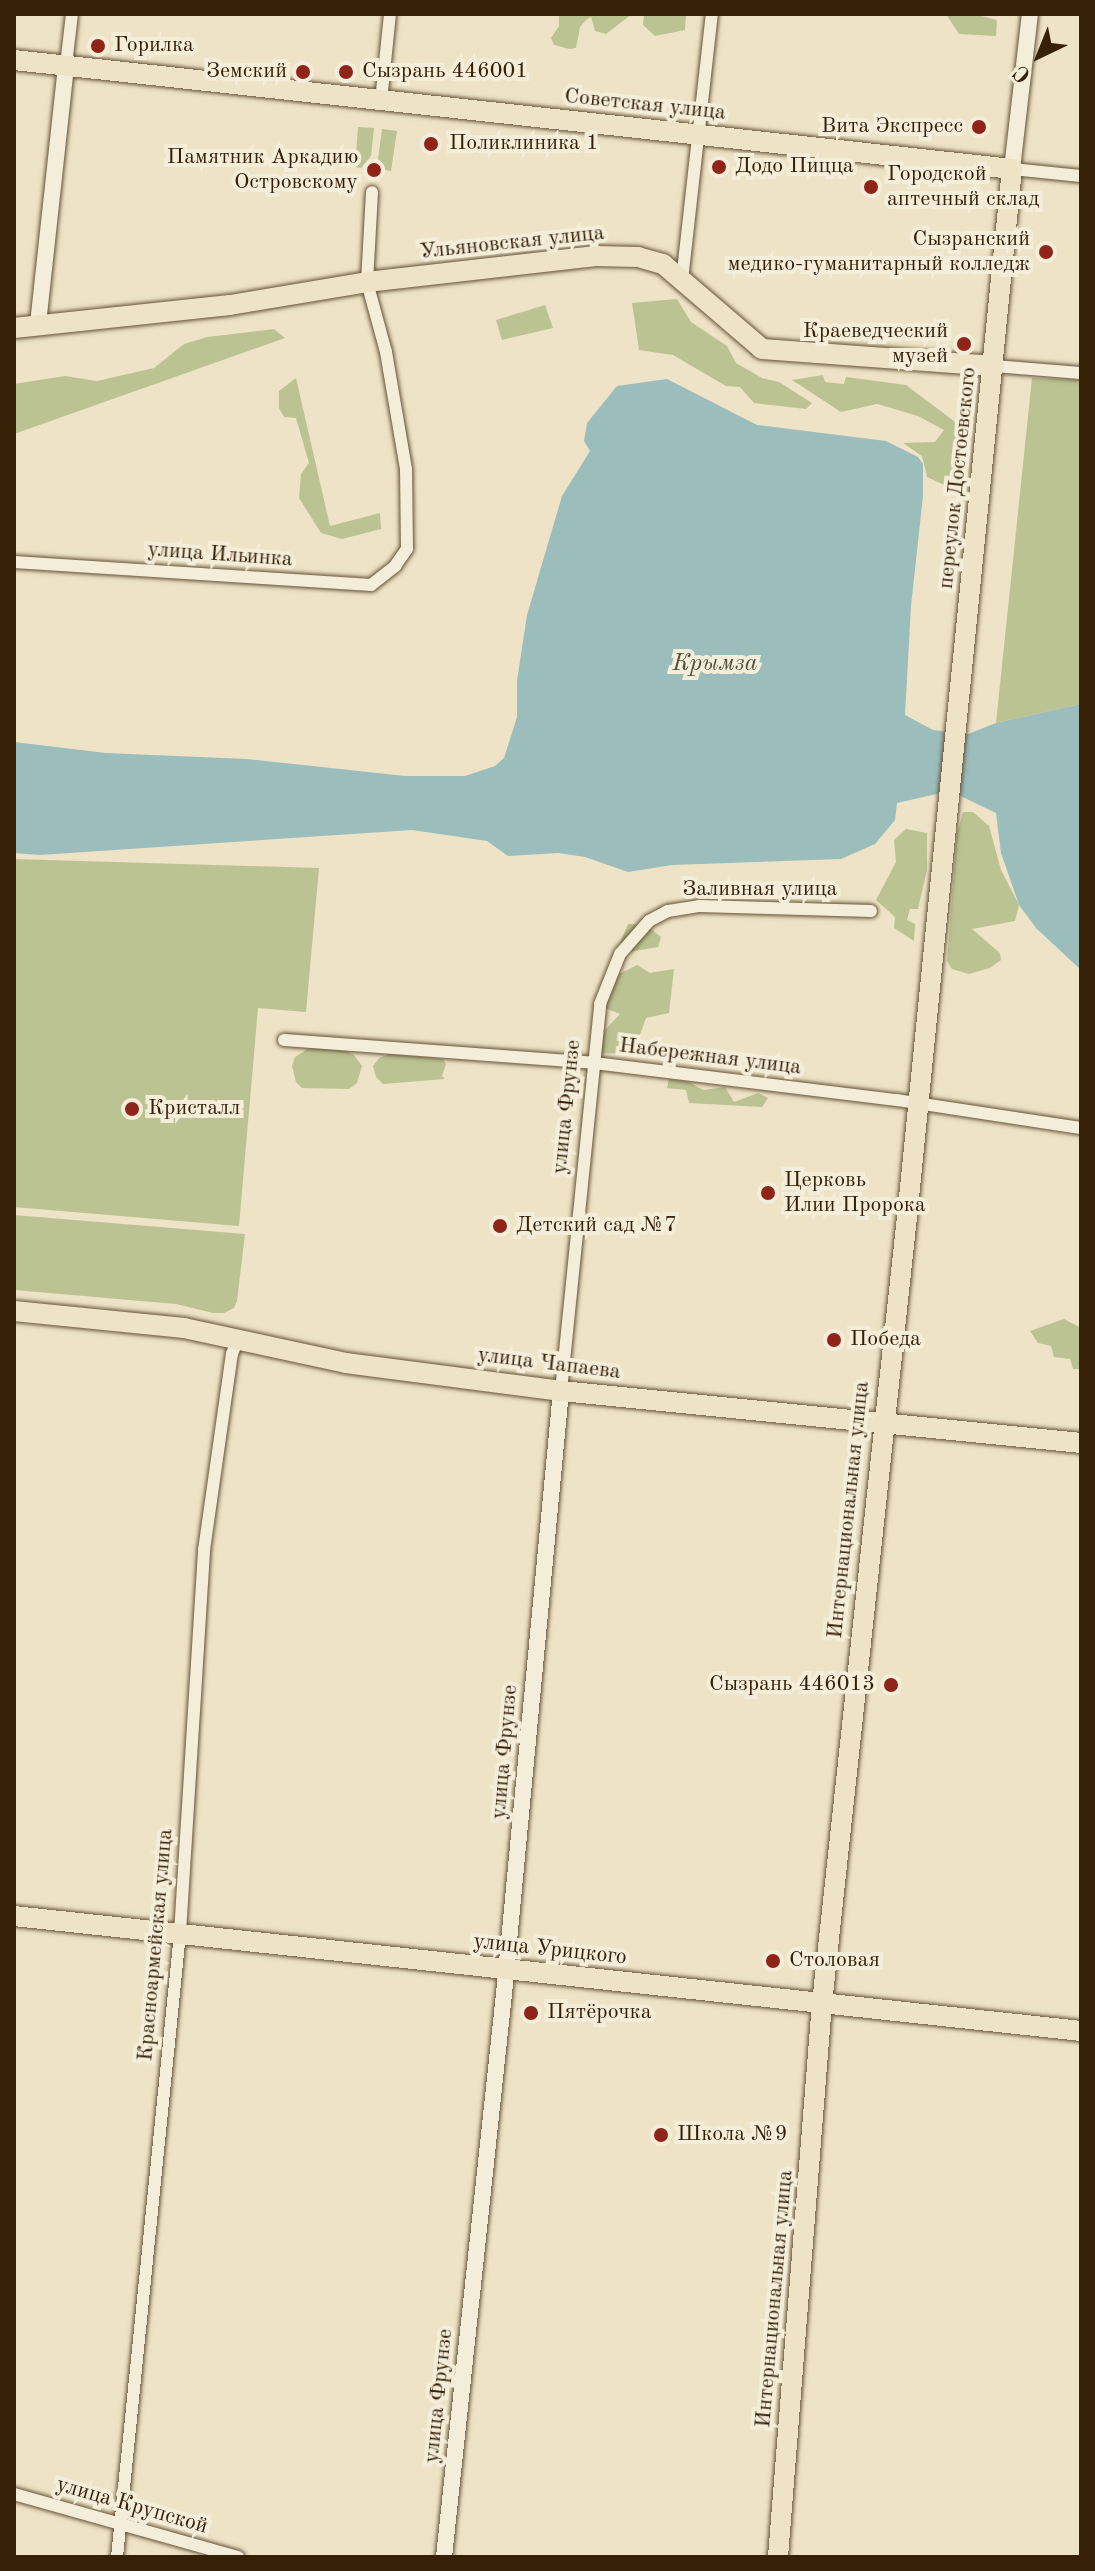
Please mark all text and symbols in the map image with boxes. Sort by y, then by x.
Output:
north arrow [999,16,1079,96]
place label: Горилка [114,33,194,59]
marker: Горилка [89,37,107,55]
place label: Земский [206,59,287,85]
place label: Сызрань 446001 [362,59,528,85]
text: С [1010,61,1035,87]
marker: Земский [294,63,312,81]
marker: Сызрань 446001 [337,63,355,81]
street label: Советская улица [563,83,727,127]
place label: Вита Экспресс [821,114,963,140]
marker: Вита Экспресс [970,118,988,136]
place label: Поликлиника 1 [449,131,599,157]
marker: Поликлиника 1 [420,133,442,155]
place label: Памятник Аркадию Островскому [167,144,358,196]
place label: Додо Пицца [735,154,854,180]
marker: Додо Пицца [710,158,728,176]
marker: Памятник Аркадию Островскому [365,161,383,179]
place label: Городской аптечный склад [887,161,1039,212]
marker: Городской аптечный склад [862,178,880,196]
street label: Ульяновская улица [418,220,606,266]
place label: Сызранский медико-гуманитарный колледж [728,226,1030,278]
marker: Сызранский медико-гуманитарный колледж [1037,243,1055,261]
place label: Краеведческий музей [803,318,948,370]
marker: Краеведческий музей [955,335,973,353]
street label: переулок Достоевского [933,366,983,590]
street label: улица Ильинка [147,537,293,573]
water label: Крымза [672,651,758,679]
street label: Заливная улица [683,877,837,903]
street label: Набережная улица [617,1033,803,1081]
street label: улица Фрунзе [547,1038,587,1176]
place label: Кристалл [148,1096,240,1122]
marker: Кристалл [123,1100,141,1118]
place label: Церковь Илии Пророка [784,1167,926,1218]
marker: Церковь Илии Пророка [759,1184,777,1202]
place label: Детский сад №7 [516,1213,677,1239]
marker: Детский сад №7 [491,1217,509,1235]
place label: Победа [850,1327,921,1353]
marker: Победа [825,1331,843,1349]
street label: улица Чапаева [476,1342,622,1386]
street label: Интернациональная улица [822,1380,876,1640]
place label: Сызрань 446013 [709,1672,875,1698]
marker: Сызрань 446013 [882,1676,900,1694]
street label: улица Фрунзе [486,1684,524,1820]
street label: Красноармейская улица [133,1828,179,2062]
street label: улица Урицкого [472,1929,628,1971]
place label: Столовая [789,1948,880,1974]
marker: Столовая [764,1952,782,1970]
place label: Пятёрочка [547,2000,651,2026]
marker: Пятёрочка [522,2004,540,2022]
place label: Школа №9 [677,2122,788,2148]
marker: Школа №9 [652,2126,670,2144]
street label: Интернациональная улица [751,2169,799,2429]
street label: улица Фрунзе [419,2327,459,2465]
street label: улица Крупской [53,2472,211,2540]

